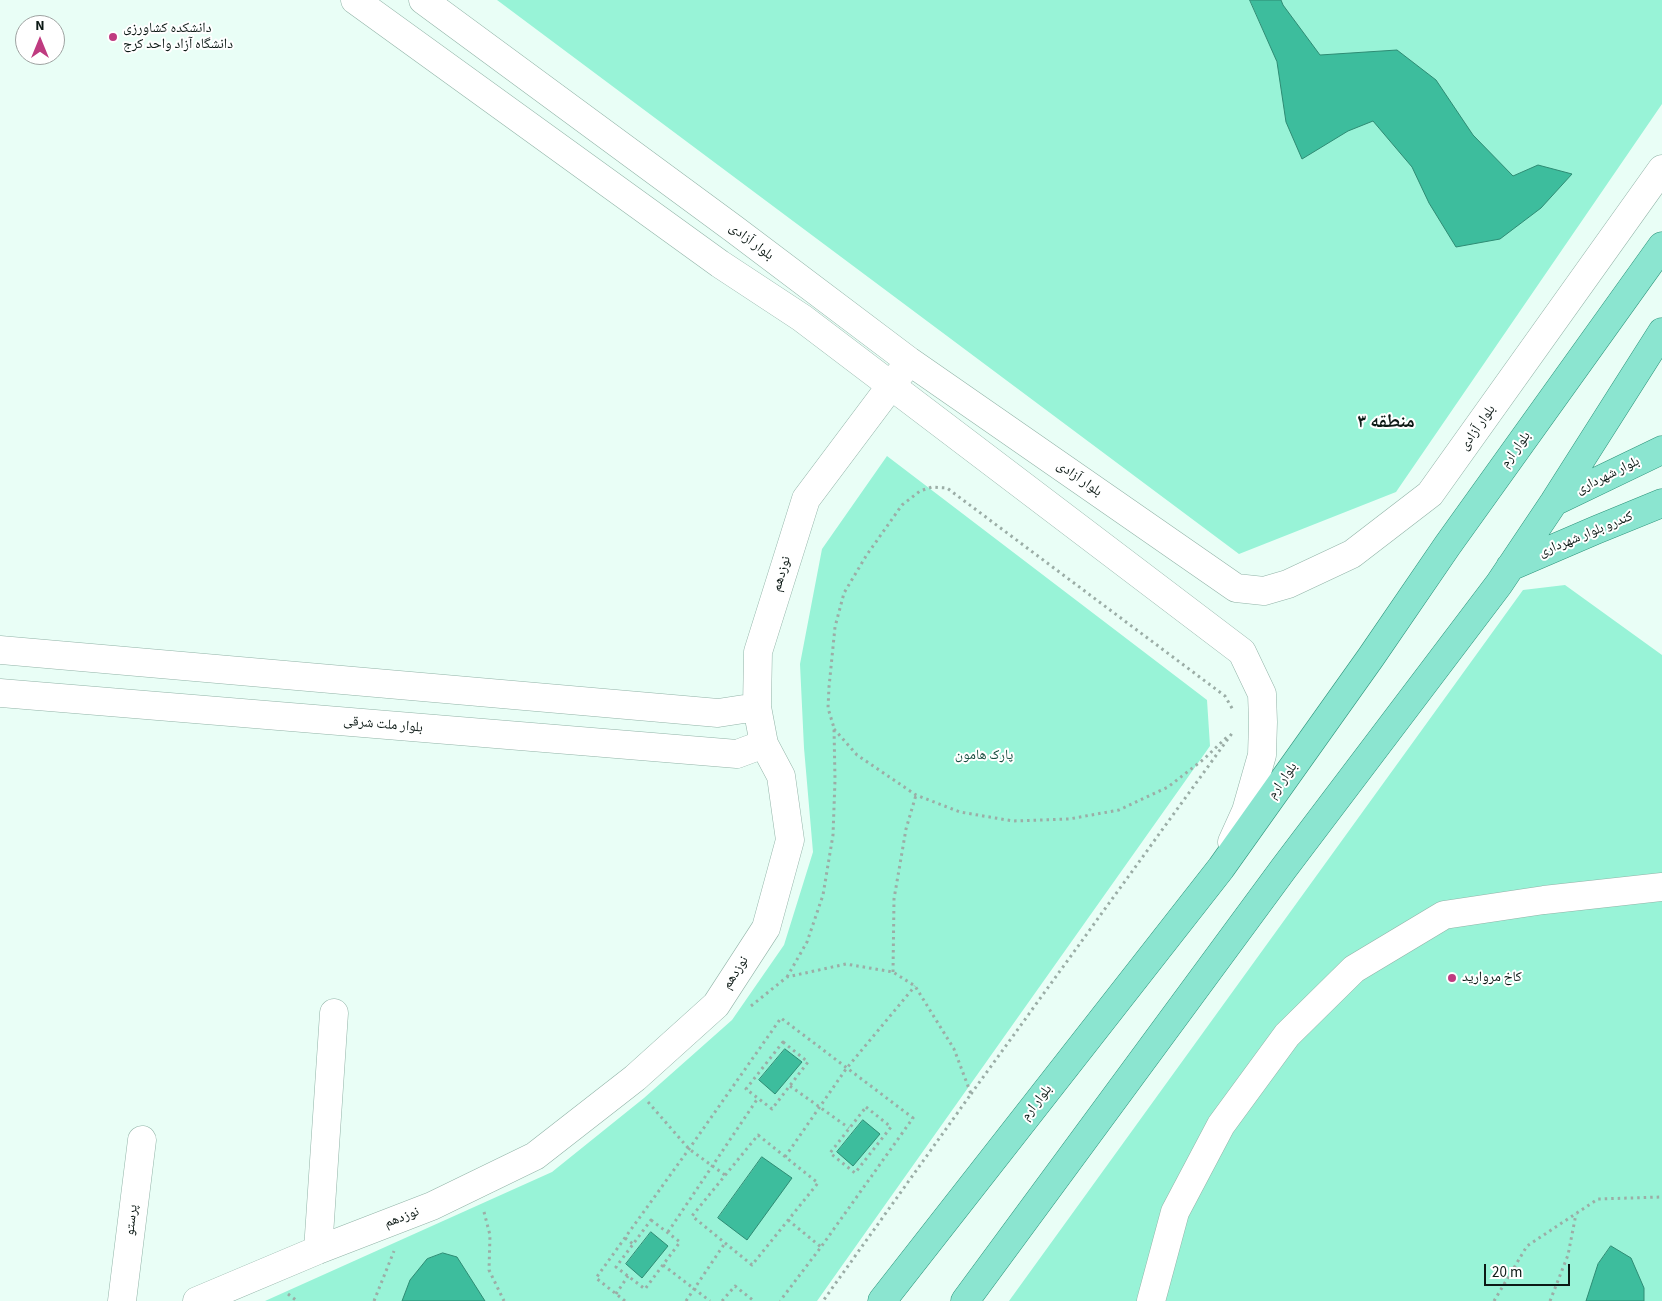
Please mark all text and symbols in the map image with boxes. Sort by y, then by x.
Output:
north arrow [15,15,65,65]
text: N [35,16,45,36]
place label: دانشکده کشاورزی دانشگاه آزاد واحد کرج [123,21,233,54]
marker: دانشکده کشاورزی دانشگاه آزاد واحد کرج [107,31,119,43]
street label: بلوار آزادی [725,220,777,264]
street label: بلوار آزادی [1456,402,1500,454]
district label: منطقه ۳ [1357,412,1415,434]
street label: بلوار ارم [1497,428,1535,472]
street label: بلوار شهرداری [1573,453,1643,499]
street label: بلوار آزادی [1053,457,1105,501]
street label: کندرو بلوار شهرداری [1536,508,1636,562]
street label: نوزدهم [769,554,795,594]
street label: بلوار ملت شرقی [343,713,423,737]
park label: پارک هامون [955,748,1013,764]
street label: بلوار ارم [1264,759,1302,803]
street label: نوزدهم [719,953,753,993]
place label: کاخ مروارید [1462,970,1522,986]
marker: کاخ مروارید [1446,972,1458,984]
street label: بلوار ارم [1018,1082,1056,1124]
street label: پرستو [122,1203,142,1237]
street label: نوزدهم [382,1204,422,1232]
scale bar [1487,1254,1573,1286]
text: 20 m [1492,1262,1522,1283]

